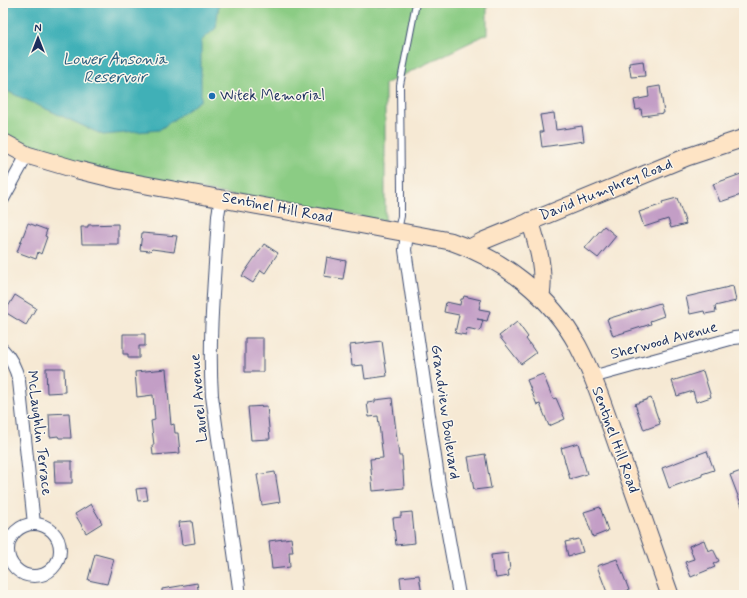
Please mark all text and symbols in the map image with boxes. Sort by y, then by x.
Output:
north arrow [18,18,58,58]
text: N [34,22,42,36]
water label: Lower Ansonia Reservoir [63,49,169,88]
place label: Witek Memorial [220,86,325,106]
marker: Witek Memorial [207,91,217,101]
street label: David Humphrey Road [537,154,675,226]
street label: Sentinel Hill Road [220,187,334,229]
street label: Sherwood Avenue [608,317,720,365]
street label: Grandview Boulevard [426,343,464,481]
street label: Laurel Avenue [185,353,213,443]
street label: McLaughlin Terrace [21,369,57,497]
street label: Sentinel Hill Road [586,384,644,496]

